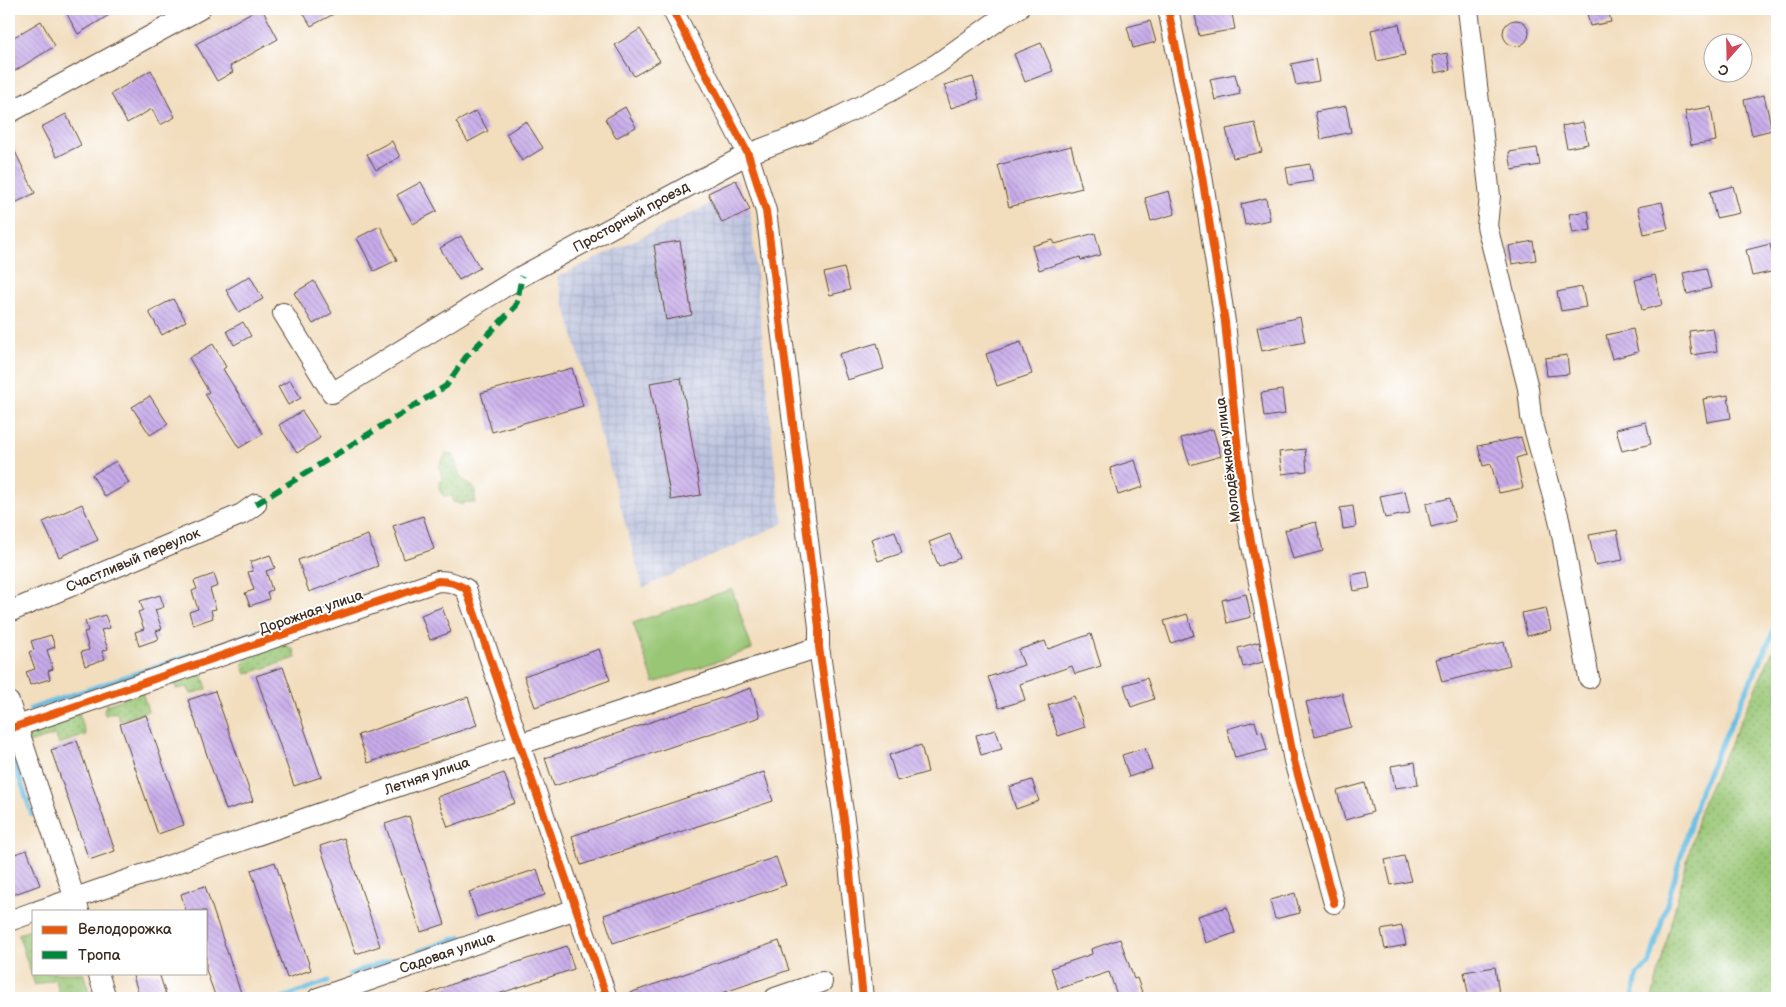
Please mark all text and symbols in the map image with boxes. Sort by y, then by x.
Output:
north arrow [1704,32,1754,82]
text: С [1716,60,1731,79]
street label: Просторный проезд [570,178,692,256]
street label: Молодёжная улица [1212,396,1244,524]
street label: Счастливый переулок [63,524,203,596]
street label: Дорожная улица [257,586,366,638]
street label: Летняя улица [381,753,473,799]
legend [32,910,208,974]
text: Велодорожка [78,920,172,939]
street label: Садовая улица [397,929,497,977]
text: Тропа [78,946,121,965]

